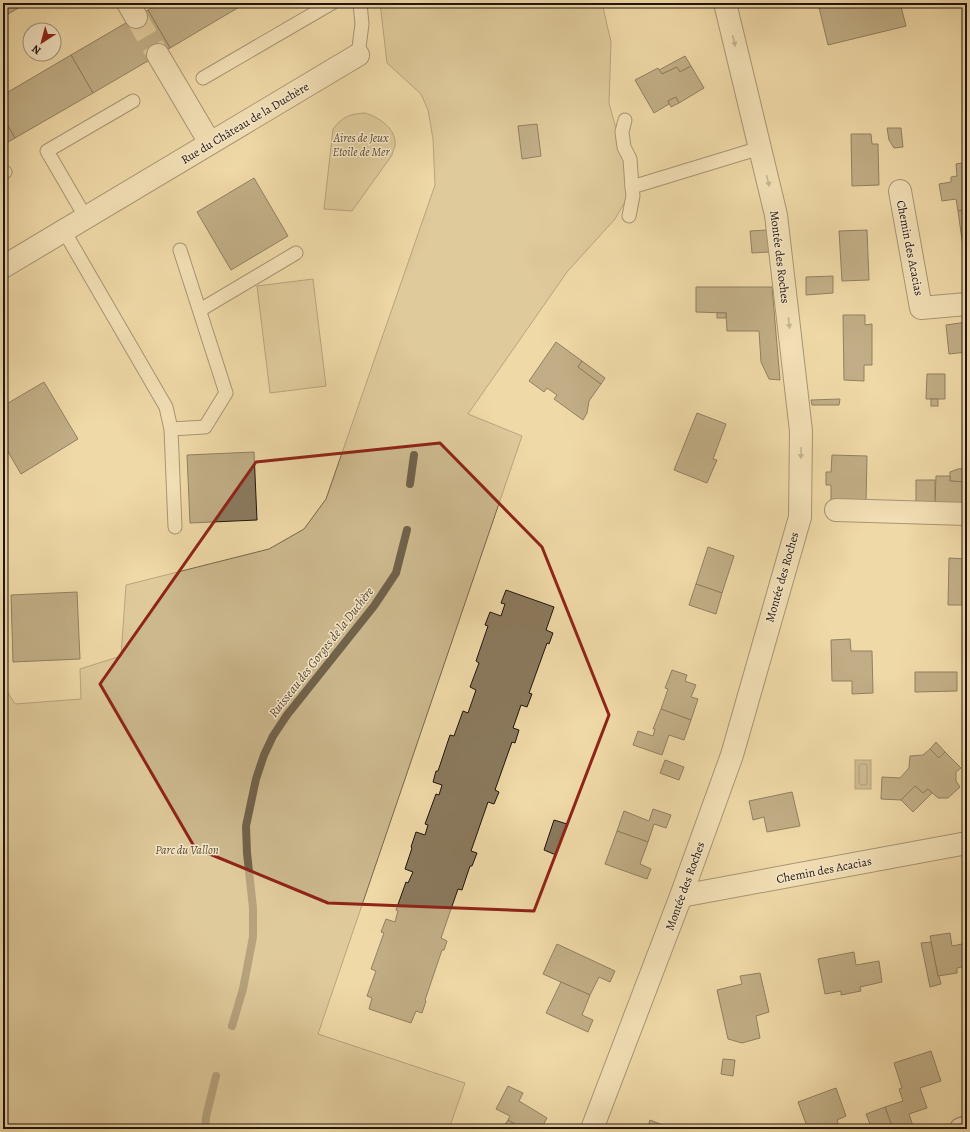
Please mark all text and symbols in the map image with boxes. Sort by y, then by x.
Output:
north arrow [22,22,62,62]
one-way arrow [732,35,738,47]
text: N [29,41,44,58]
street label: Rue du Château de la Duchère [178,78,312,168]
park label: Aires de Jeux Etoile de Mer [332,130,390,160]
one-way arrow [765,175,771,187]
street label: Chemin des Acacias [893,199,927,297]
street label: Montée des Roches [766,210,794,304]
one-way arrow [785,317,792,329]
one-way arrow [798,447,804,460]
street label: Montée des Roches [761,530,803,624]
water label: Ruisseau des Gorges de la Duchère [265,583,378,721]
street label: Montée des Roches [662,839,709,933]
park label: Parc du Vallon [155,842,219,858]
street label: Chemin des Acacias [775,853,873,887]

